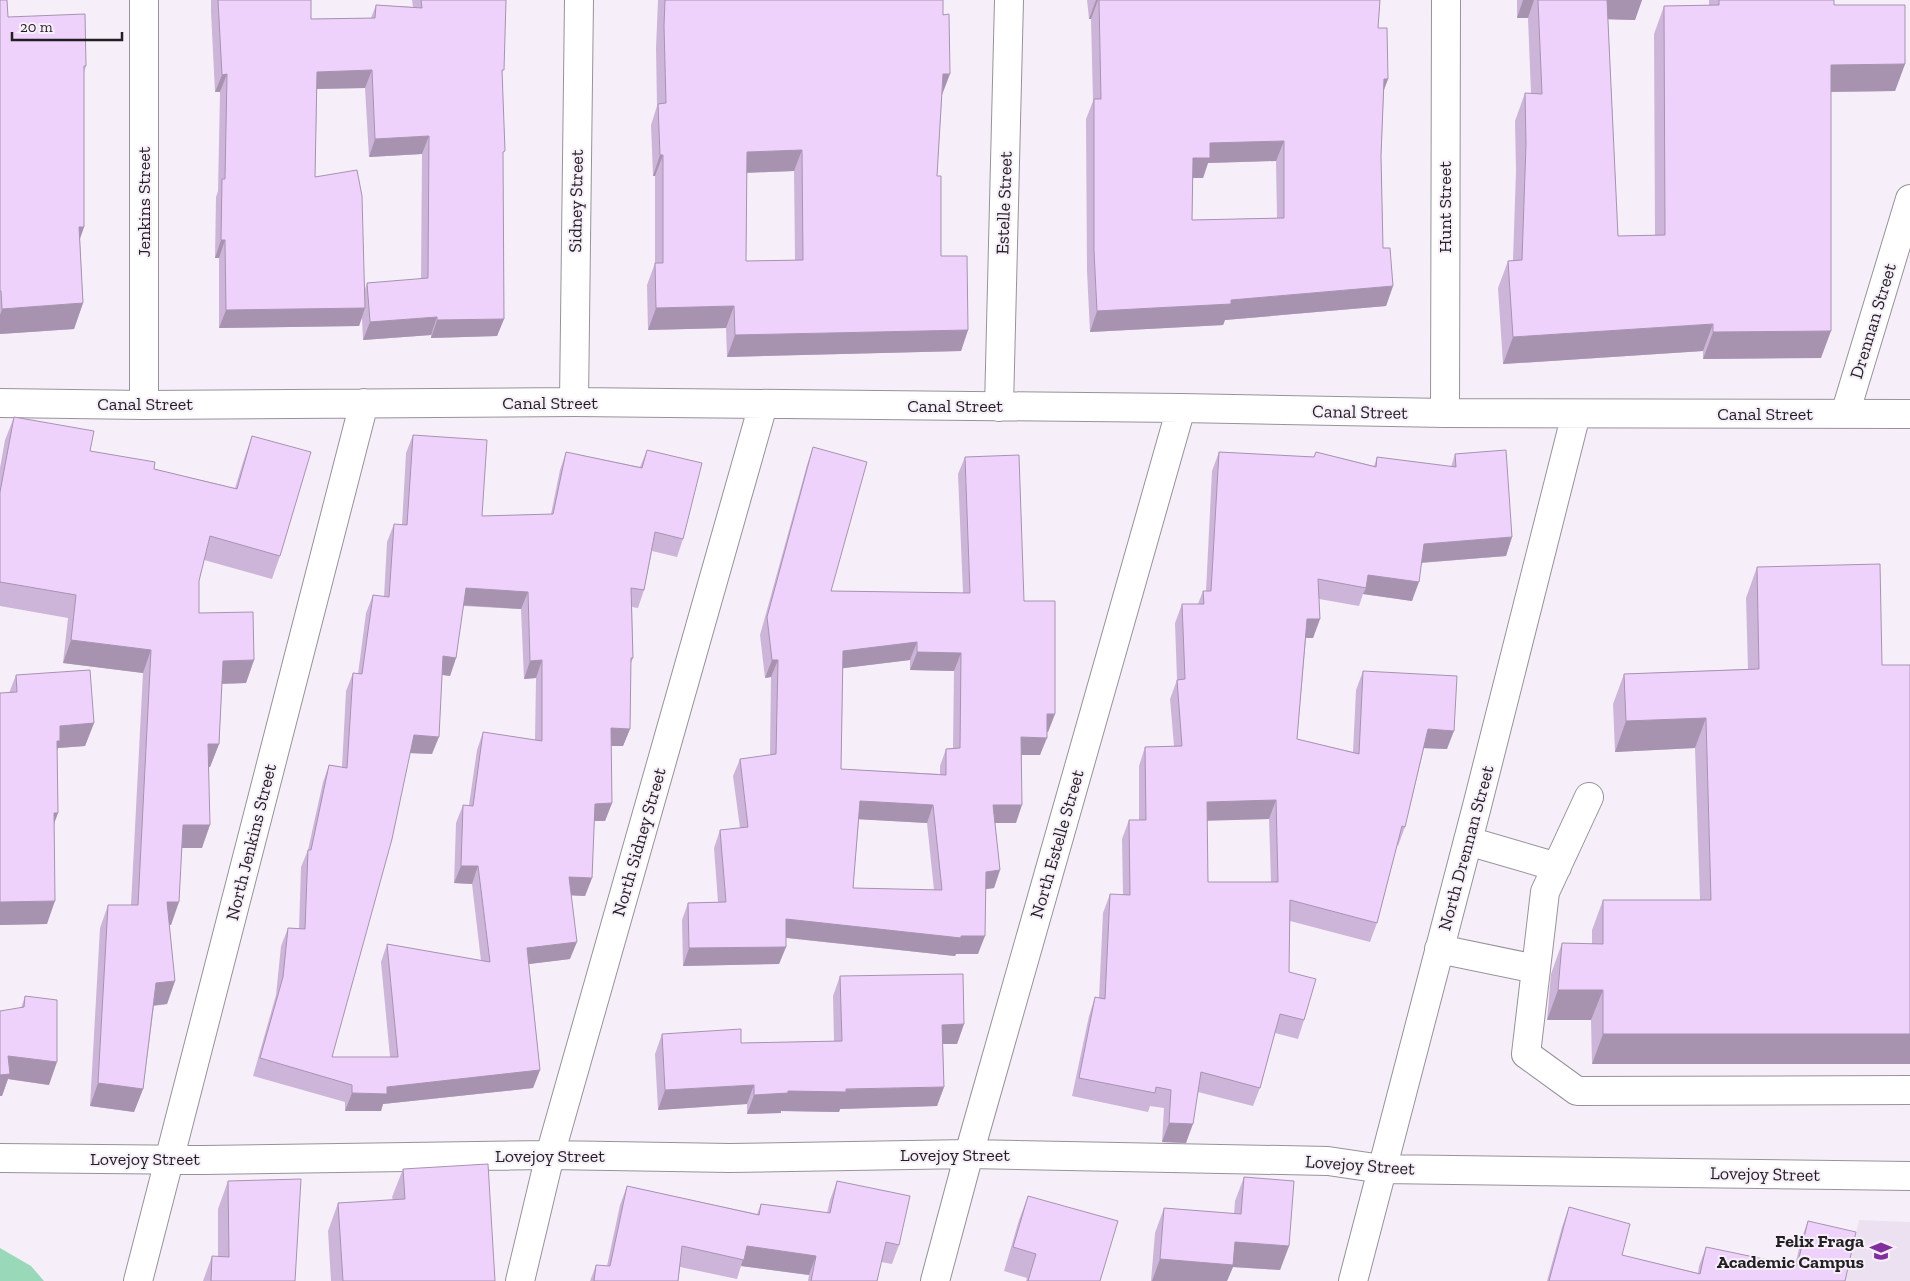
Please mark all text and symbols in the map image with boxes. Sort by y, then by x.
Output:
scale bar [12,10,122,42]
text: 20 m [20,18,53,36]
street label: Jenkins Street [133,146,155,257]
street label: Sidney Street [564,149,588,253]
street label: Estelle Street [991,151,1017,255]
street label: Hunt Street [1434,161,1456,253]
street label: Drennan Street [1845,260,1901,382]
street label: Canal Street [502,392,598,414]
street label: Canal Street [97,393,193,415]
street label: Canal Street [907,395,1003,417]
street label: Canal Street [1312,400,1408,424]
street label: Canal Street [1717,403,1813,425]
street label: North Jenkins Street [221,761,281,923]
street label: North Drennan Street [1433,763,1499,933]
street label: North Sidney Street [607,765,671,919]
street label: North Estelle Street [1025,767,1089,921]
street label: Lovejoy Street [900,1144,1010,1166]
street label: Lovejoy Street [495,1145,605,1167]
street label: Lovejoy Street [90,1148,200,1170]
street label: Lovejoy Street [1304,1150,1416,1180]
street label: Lovejoy Street [1710,1162,1820,1186]
place label: Felix Fraga Academic Campus [1717,1230,1864,1273]
school or university icon: Felix Fraga Academic Campus [1868,1238,1894,1264]

